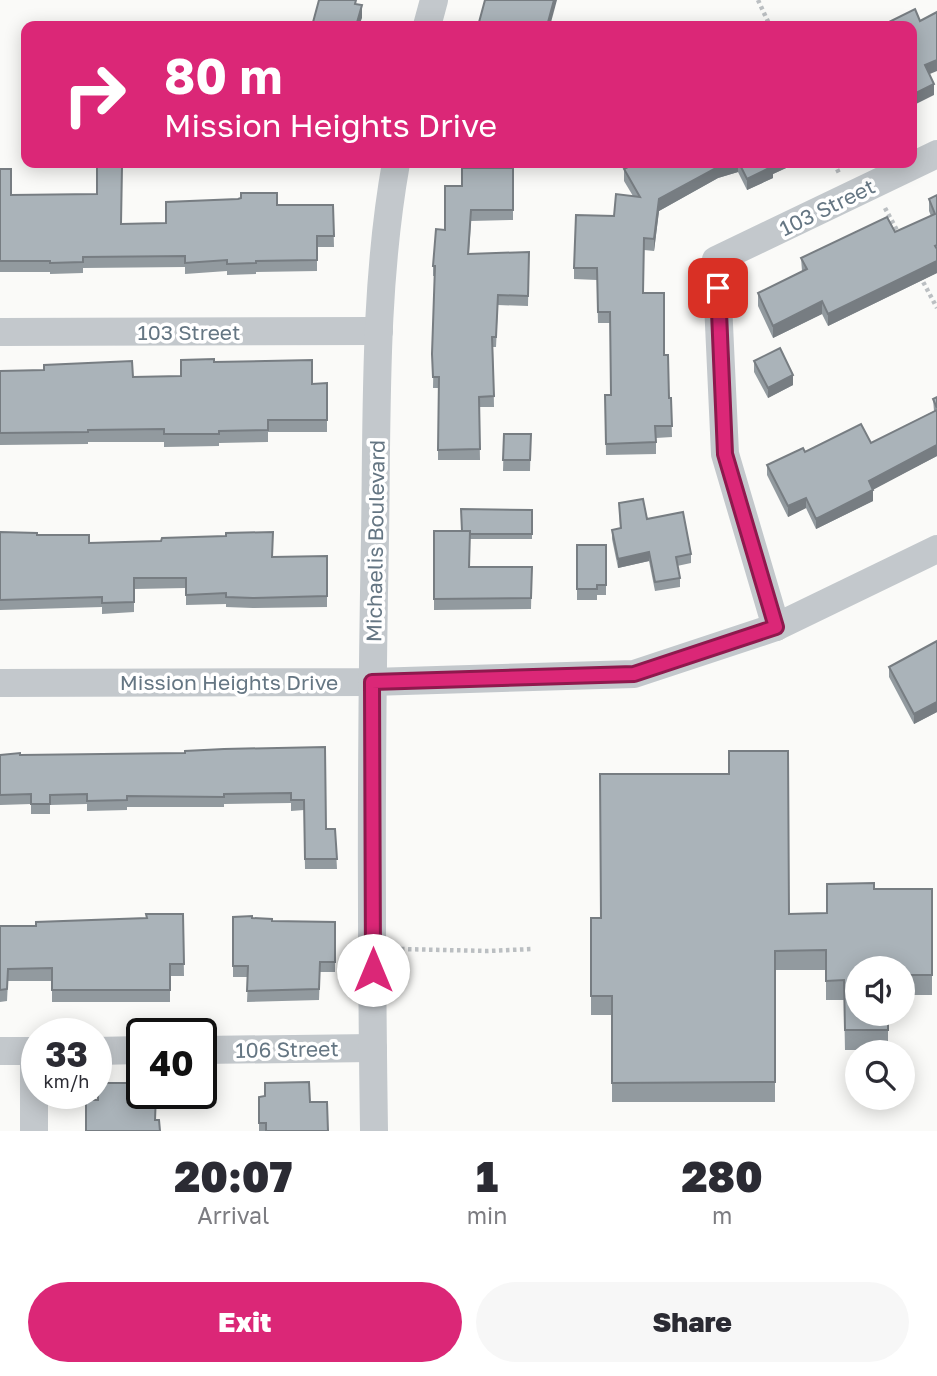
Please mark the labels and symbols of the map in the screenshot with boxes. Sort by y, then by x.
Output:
street label: 103 Street [775,173,879,241]
pin [688,258,748,318]
street label: 103 Street [138,319,240,345]
street label: Michaelis Boulevard [360,440,390,642]
street label: Mission Heights Drive [120,669,338,695]
position arrow [336,933,410,1007]
speed limit sign: 40 [126,1018,217,1109]
street label: 106 Street [235,1035,339,1063]

